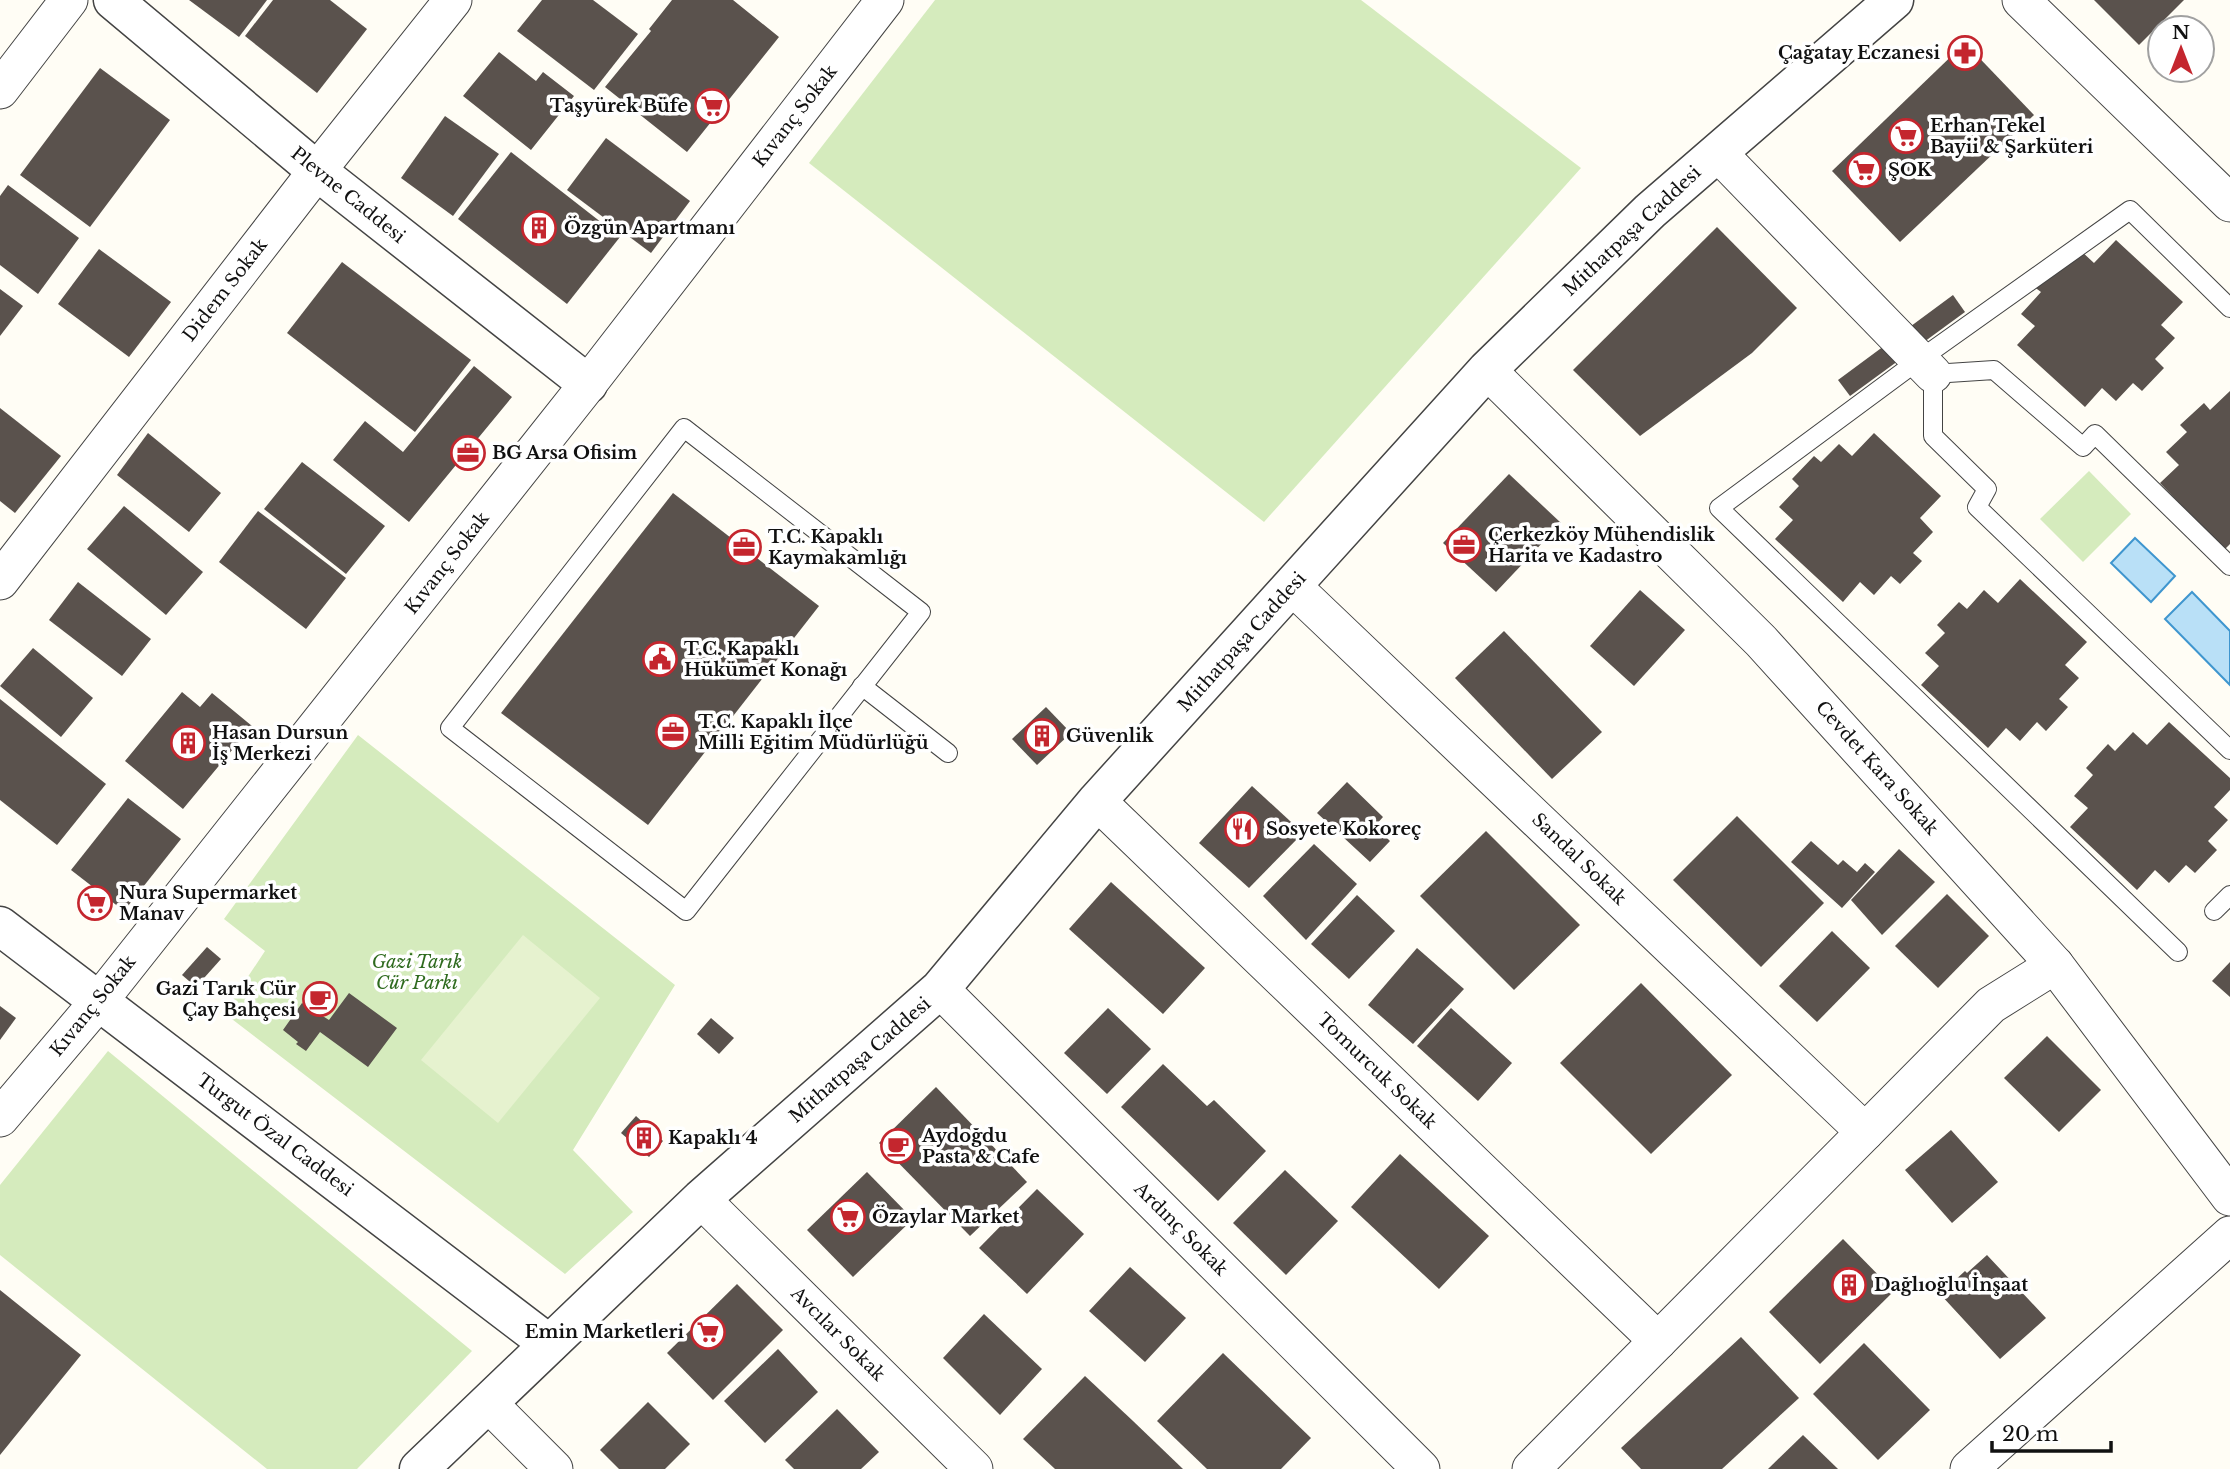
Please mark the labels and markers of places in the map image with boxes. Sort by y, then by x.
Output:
pharmacy icon: Çağatay Eczanesi [1946,34,1984,72]
place label: Çağatay Eczanesi [1778,42,1940,64]
supermarket icon: Taşyürek Büfe [693,87,731,125]
place label: Taşyürek Büfe [550,95,688,117]
place label: Erhan Tekel Bayii & Şarküteri [1930,115,2094,158]
supermarket icon: Erhan Tekel Bayii & Şarküteri [1887,117,1925,155]
supermarket icon: ŞOK [1845,151,1883,189]
place label: ŞOK [1888,159,1933,181]
building icon: Özgün Apartmanı [520,209,558,247]
place label: Özgün Apartmanı [564,216,736,239]
office icon: BG Arsa Ofisim [449,434,487,472]
place label: BG Arsa Ofisim [492,442,637,464]
place label: Çerkezköy Mühendislik Harita ve Kadastro [1488,524,1716,567]
place label: T.C. Kapaklı Kaymakamlığı [768,526,908,569]
office icon: Çerkezköy Mühendislik Harita ve Kadastro [1445,526,1483,564]
office icon: T.C. Kapaklı Kaymakamlığı [725,528,763,566]
place label: T.C. Kapaklı Hükümet Konağı [684,638,848,681]
public building icon: T.C. Kapaklı Hükümet Konağı [641,640,679,678]
place label: T.C. Kapaklı İlçe Milli Eğitim Müdürlüğü [698,710,929,754]
office icon: T.C. Kapaklı İlçe Milli Eğitim Müdürlüğü [654,713,692,751]
building icon: Güvenlik [1023,717,1061,755]
place label: Hasan Dursun İş Merkezi [212,722,348,765]
building icon: Hasan Dursun İş Merkezi [169,724,207,762]
place label: Güvenlik [1066,725,1155,747]
restaurant icon: Sosyete Kokoreç [1223,810,1261,848]
place label: Sosyete Kokoreç [1266,818,1421,840]
place label: Nura Supermarket Manav [119,882,297,925]
supermarket icon: Nura Supermarket Manav [76,884,114,922]
place label: Gazi Tarık Cür Çay Bahçesi [156,978,297,1021]
cafe icon: Gazi Tarık Cür Çay Bahçesi [301,980,339,1018]
building icon: Kapaklı 4 [625,1119,663,1157]
place label: Aydoğdu Pasta & Cafe [921,1125,1040,1168]
place label: Kapaklı 4 [668,1127,758,1149]
cafe icon: Aydoğdu Pasta & Cafe [879,1127,917,1165]
supermarket icon: Özaylar Market [829,1198,867,1236]
place label: Özaylar Market [872,1205,1020,1228]
building icon: Dağlıoğlu İnşaat [1830,1266,1868,1304]
place label: Dağlıoğlu İnşaat [1874,1273,2028,1296]
supermarket icon: Emin Marketleri [689,1313,727,1351]
place label: Emin Marketleri [525,1321,684,1343]

